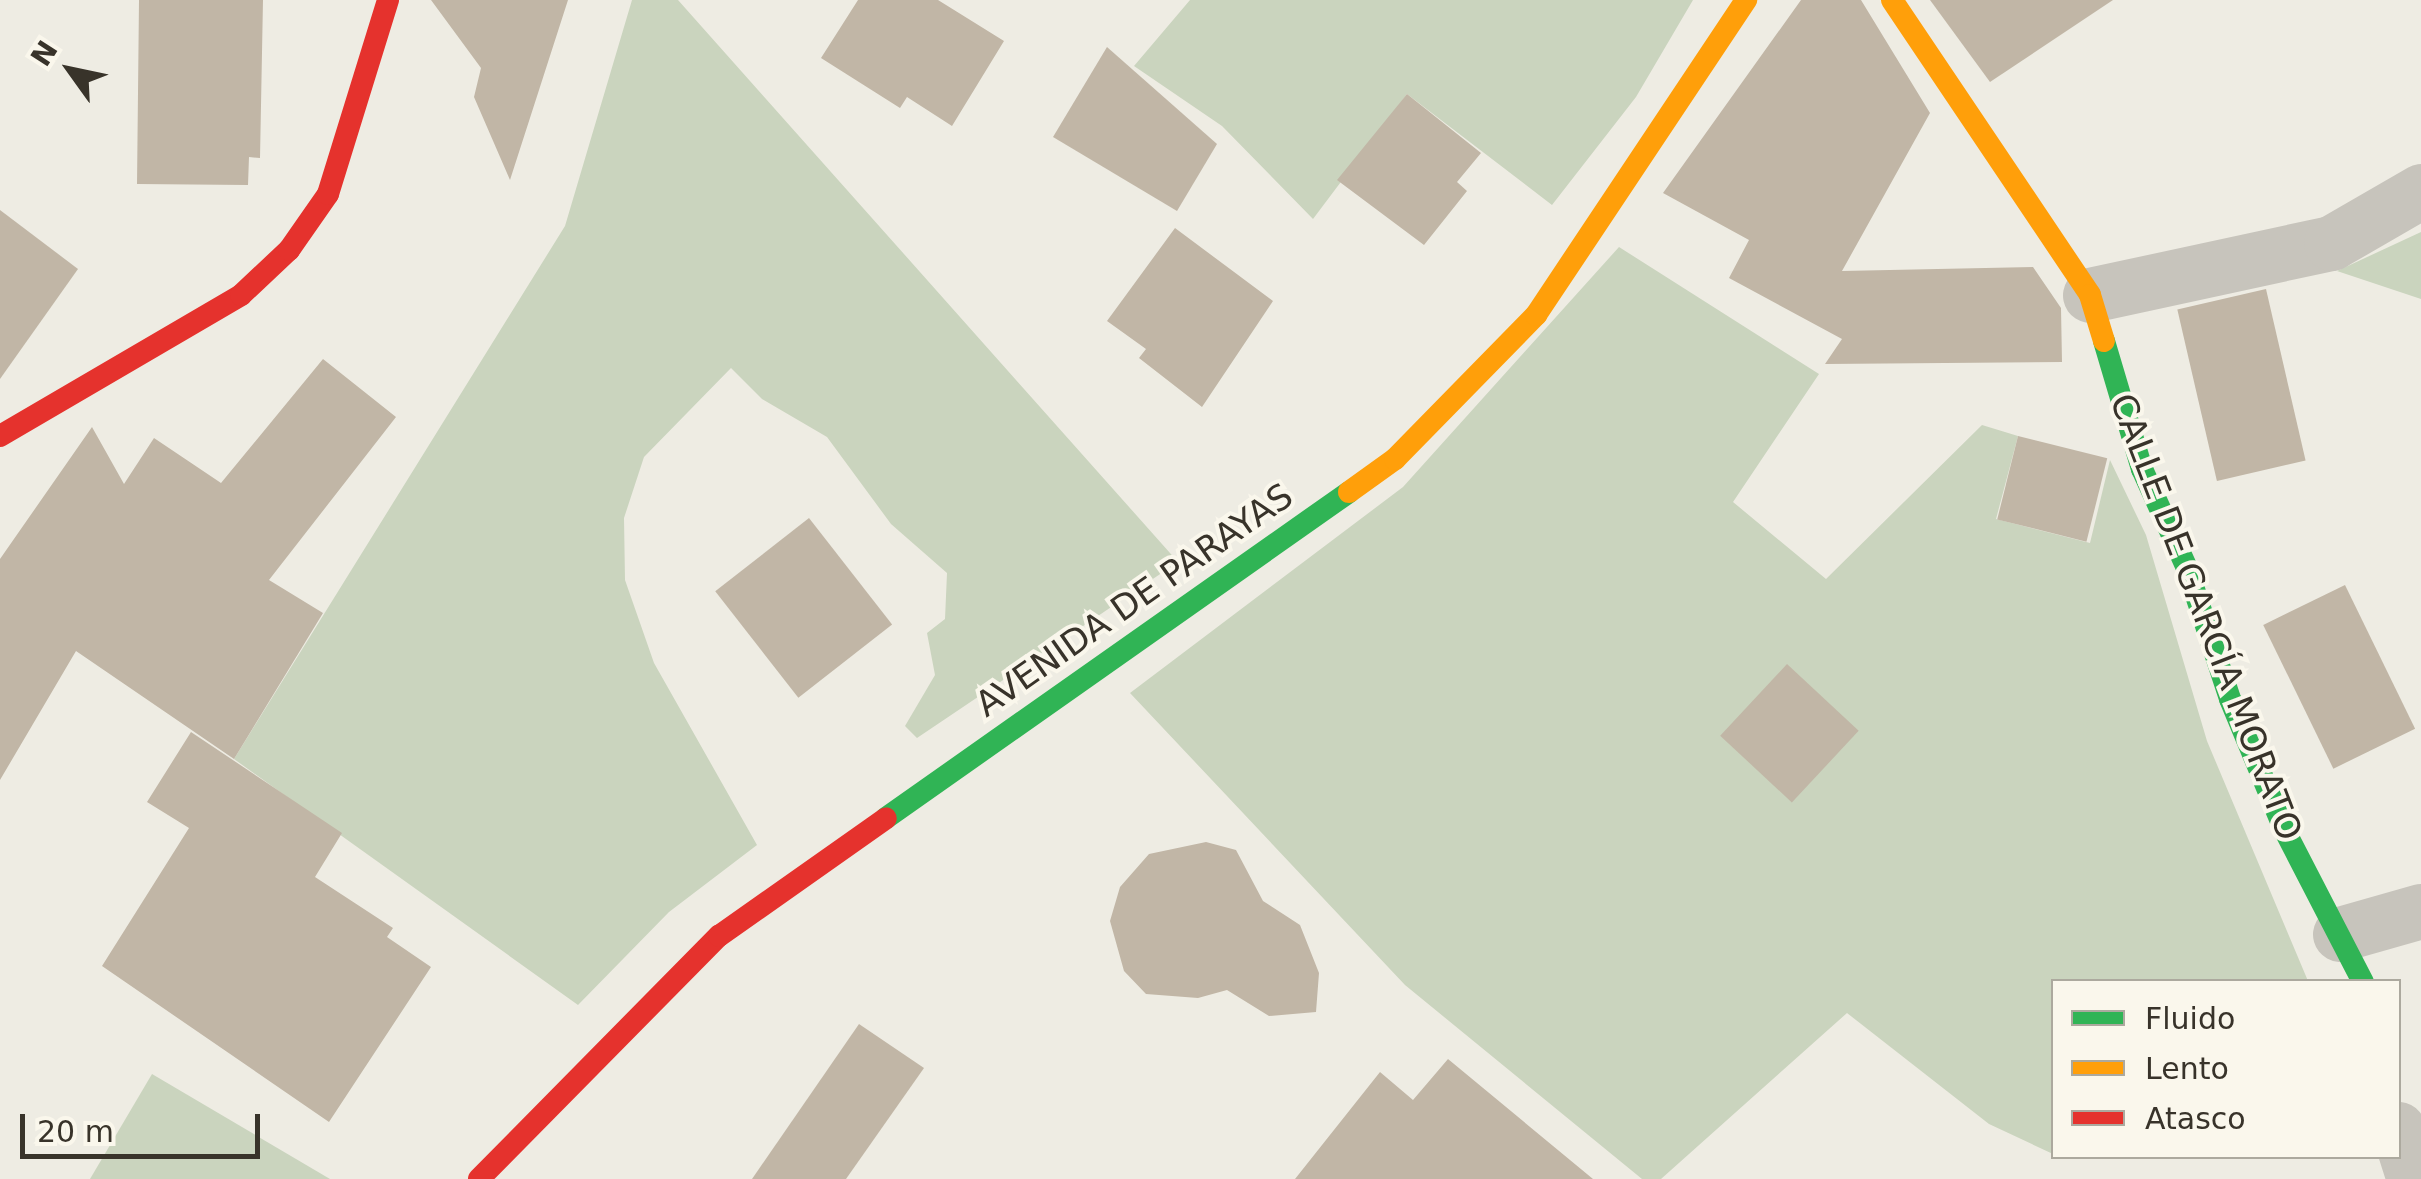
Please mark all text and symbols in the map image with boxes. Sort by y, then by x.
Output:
north arrow [20,20,120,120]
text: N [24,35,65,72]
street label: CALLE DE GARCÍA MORATO [2101,388,2311,846]
street label: AVENIDA DE PARAYAS [967,475,1301,725]
legend [2051,979,2401,1159]
text: Fluido [2145,1001,2235,1036]
text: Lento [2145,1051,2229,1086]
scale bar [25,1094,265,1156]
text: Atasco [2145,1101,2246,1136]
text: 20 m [37,1114,114,1149]

